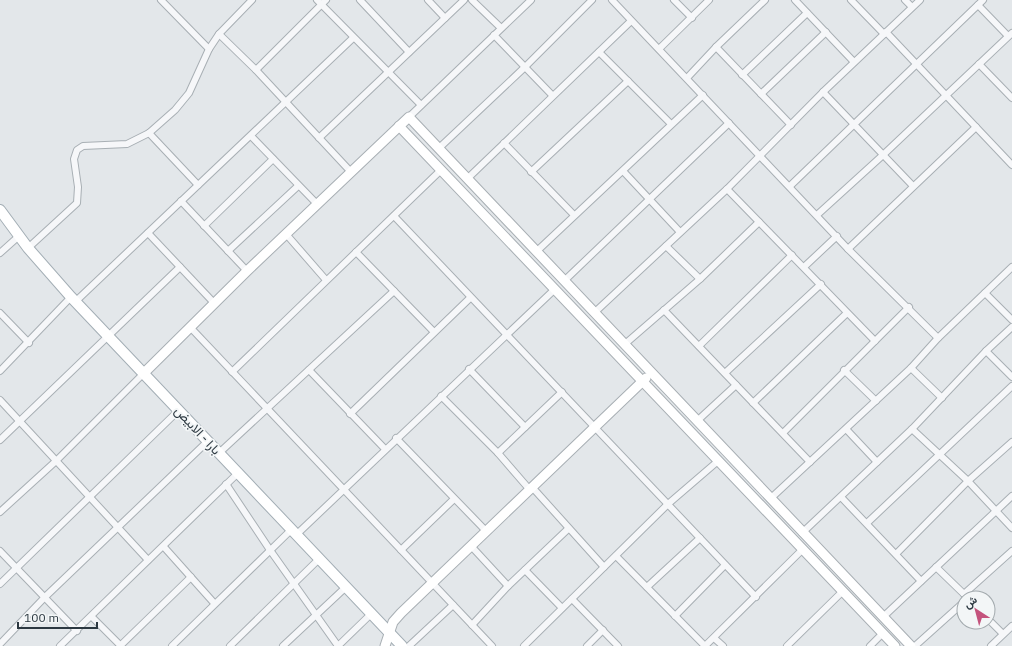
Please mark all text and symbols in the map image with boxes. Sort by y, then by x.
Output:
street label: بارا - الابيض [171,402,225,458]
north arrow [956,590,996,630]
text: ش [961,592,980,611]
scale bar [18,604,97,630]
text: 100 m [24,610,59,625]

